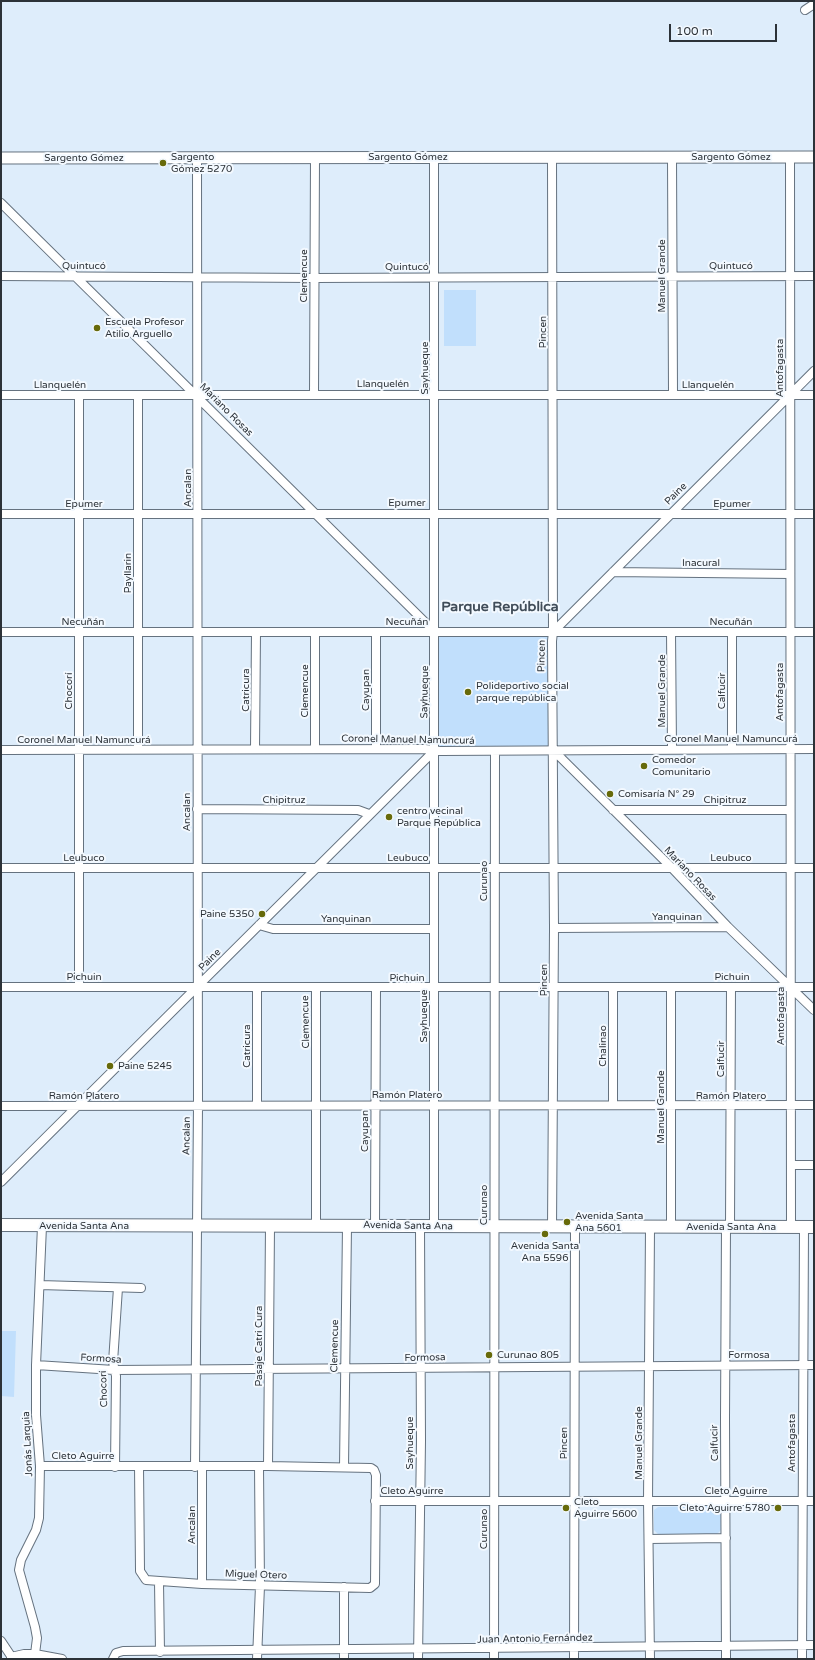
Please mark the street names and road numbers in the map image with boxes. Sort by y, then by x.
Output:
street label: Sargento Gómez [368,151,448,163]
street label: Sargento Gómez [691,151,771,163]
street label: Sargento Gómez [44,152,124,164]
street label: Manuel Grande [656,239,668,313]
street label: Clemencue [298,249,310,303]
street label: Quintucó [62,260,106,272]
street label: Quintucó [709,260,753,272]
street label: Quintucó [385,261,429,273]
street label: Pincen [537,316,549,348]
street label: Antofagasta [774,339,786,397]
street label: Sayhueque [419,342,431,394]
street label: Llanquelén [357,378,409,390]
street label: Llanquelén [34,379,86,391]
street label: Llanquelén [682,379,734,391]
street label: Mariano Rosas [197,381,255,439]
street label: Ancalan [182,469,194,507]
street label: Paine [662,480,690,508]
street label: Epumer [388,497,426,509]
street label: Epumer [65,498,103,510]
street label: Epumer [713,498,751,510]
street label: Payllarin [122,553,134,593]
street label: Inacural [682,557,720,569]
street label: Necuñán [62,616,104,628]
street label: Necuñán [386,616,428,628]
street label: Necuñán [710,616,752,628]
street label: Pincen [536,640,548,672]
street label: Manuel Grande [656,654,668,728]
street label: Antofagasta [774,663,786,721]
street label: Clemencue [299,664,311,718]
street label: Sayhueque [419,665,431,719]
street label: Catricura [240,668,252,712]
street label: Cayupan [360,669,372,711]
street label: Chocorí [63,673,75,709]
street label: Calfucir [716,673,728,709]
street label: Coronel Manuel Namuncurá [341,733,475,747]
street label: Coronel Manuel Namuncurá [664,733,798,745]
street label: Coronel Manuel Namuncurá [17,734,151,746]
street label: Ancalan [181,793,193,831]
street label: Chipitruz [262,794,306,806]
street label: Chipitruz [703,794,747,806]
street label: Mariano Rosas [661,845,719,903]
street label: Leubuco [63,852,105,864]
street label: Leubuco [387,852,429,864]
street label: Leubuco [710,852,752,864]
street label: Curunao [478,861,490,901]
street label: Yanquinan [652,911,702,923]
street label: Yanquinan [321,913,371,925]
street label: Paine [196,946,224,974]
street label: Pincen [538,964,550,996]
street label: Pichuin [66,971,102,983]
street label: Pichuin [714,971,750,983]
street label: Pichuin [389,972,425,984]
street label: Antofagasta [775,987,787,1045]
street label: Sayhueque [418,990,430,1042]
street label: Clemencue [300,995,312,1049]
street label: Catricura [241,1024,253,1068]
street label: Chalinao [597,1025,609,1067]
street label: Calfucir [715,1041,727,1077]
street label: Manuel Grande [655,1070,667,1144]
street label: Ramón Platero [372,1089,442,1101]
street label: Ramón Platero [49,1090,119,1102]
street label: Ramón Platero [696,1090,766,1102]
street label: Cayupan [359,1110,371,1152]
street label: Ancalan [181,1117,193,1155]
street label: Curunao [478,1185,490,1225]
street label: Avenida Santa Ana [363,1219,453,1233]
street label: Avenida Santa Ana [39,1220,129,1232]
street label: Avenida Santa Ana [686,1221,776,1233]
street label: Pasaje Catri Cura [253,1306,265,1386]
street label: Clemencue [329,1319,341,1373]
street label: Formosa [728,1349,770,1361]
street label: Formosa [80,1352,122,1366]
street label: Formosa [404,1352,446,1364]
street label: Chocorí [97,1370,111,1408]
street label: Manuel Grande [633,1406,645,1480]
street label: Jonás Larquia [20,1411,36,1477]
street label: Antofagasta [786,1414,798,1472]
street label: Sayhueque [404,1417,416,1469]
street label: Calfucir [709,1425,721,1461]
street label: Pincen [558,1427,570,1459]
street label: Cleto Aguirre [52,1450,114,1462]
street label: Cleto Aguirre [381,1485,443,1497]
street label: Cleto Aguirre [705,1485,767,1497]
street label: Ancalan [186,1506,198,1544]
street label: Curunao [478,1509,490,1549]
street label: Miguel Otero [225,1568,287,1582]
street label: Juan Antonio Fernández [477,1632,593,1646]

